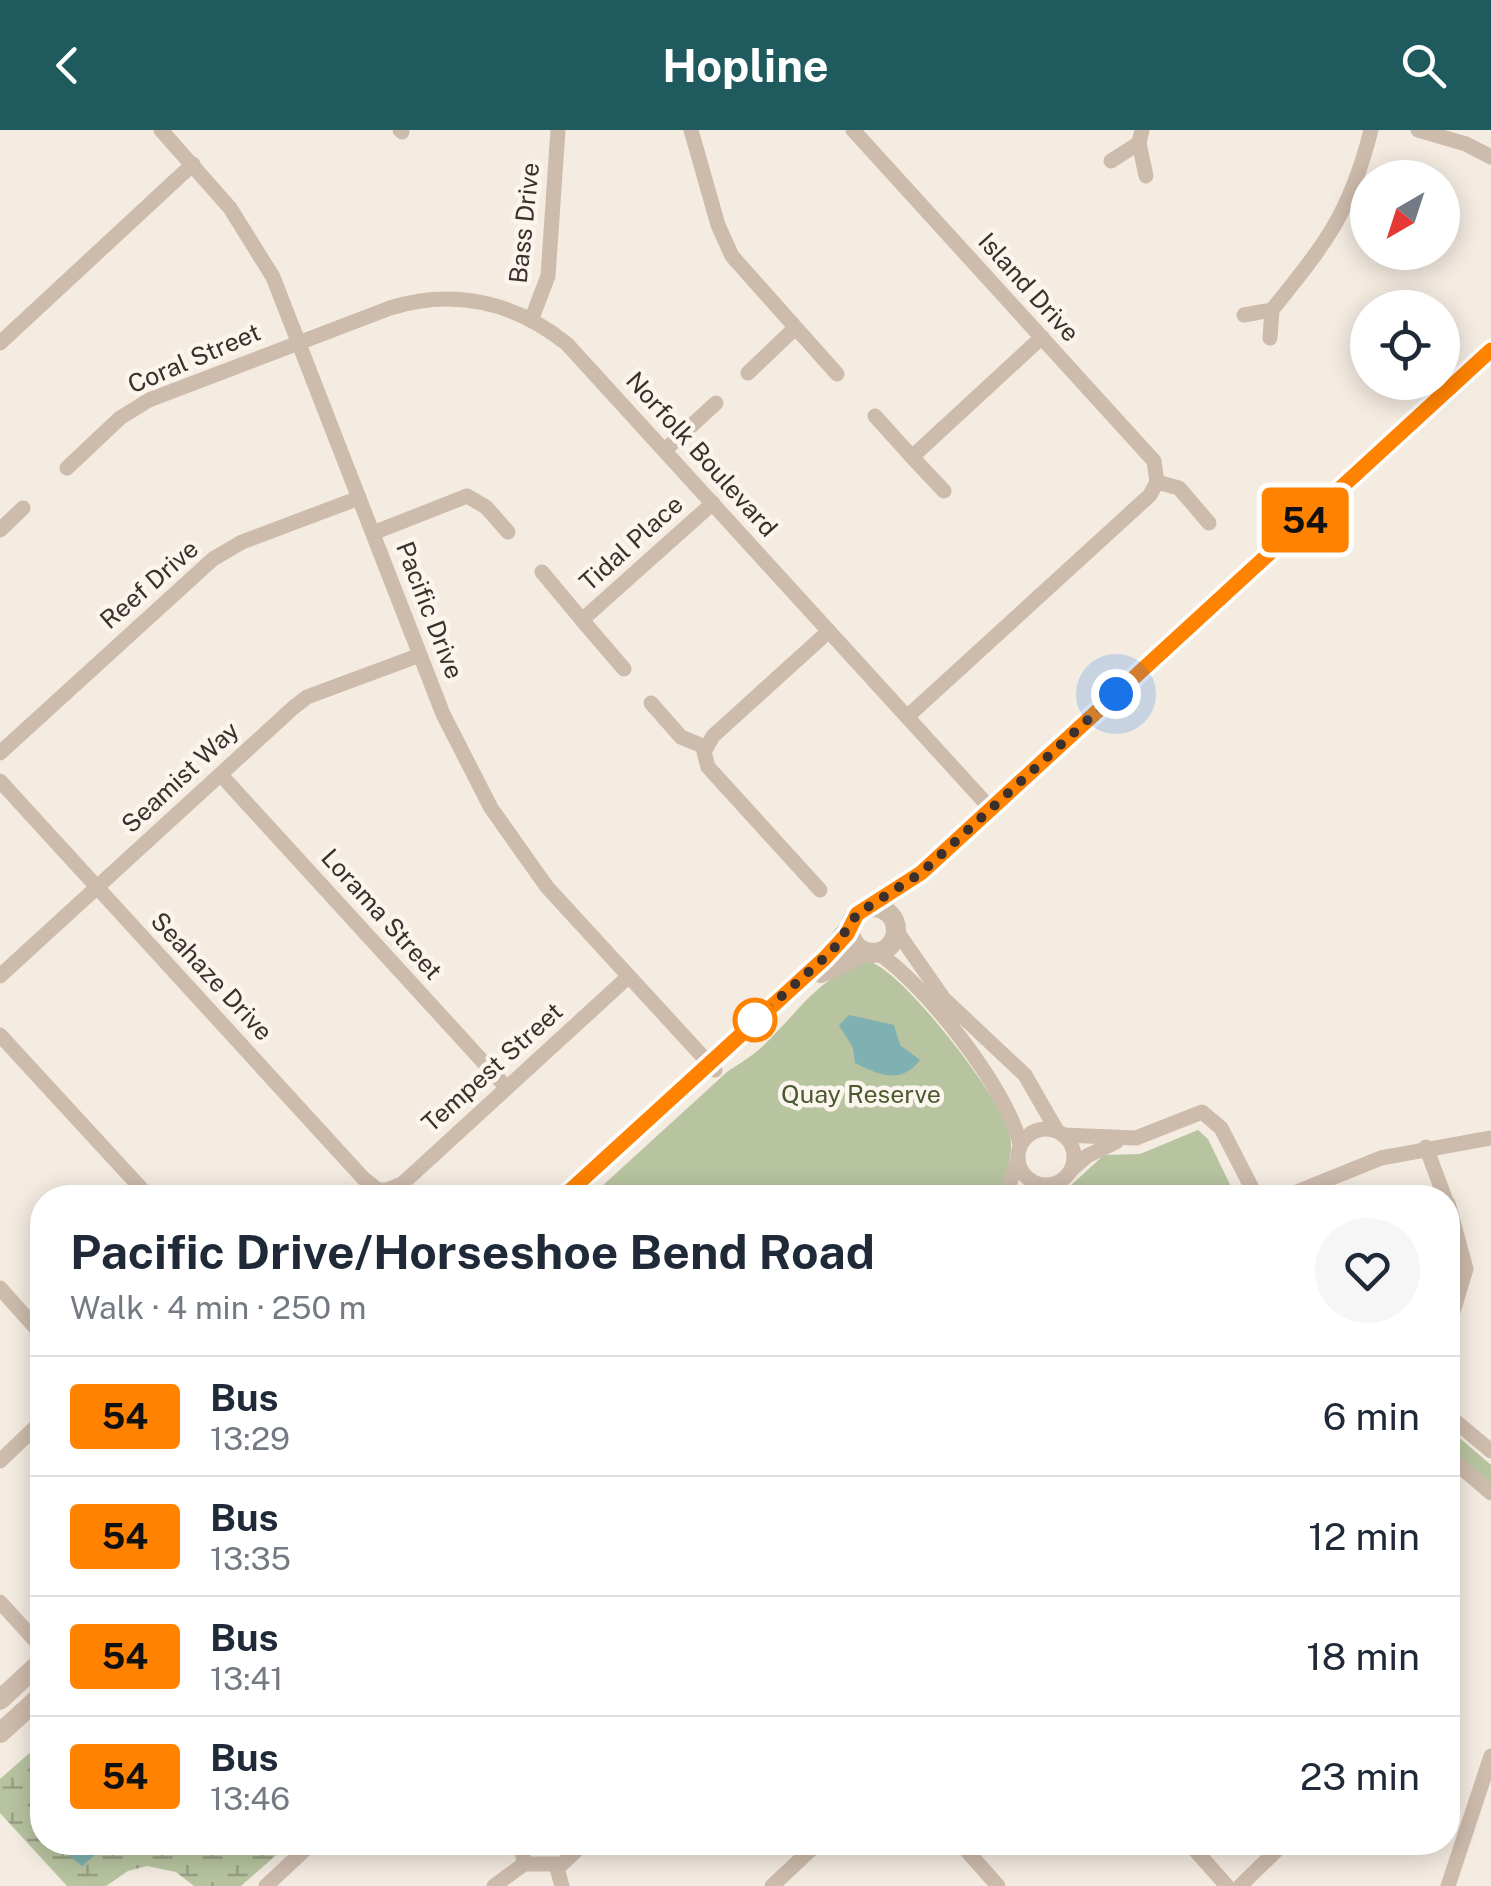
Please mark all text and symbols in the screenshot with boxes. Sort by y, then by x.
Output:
icon: back [40,38,95,93]
icon: search [1396,38,1451,93]
text: Hopline [662,39,829,92]
north arrow [1350,160,1460,270]
map controls [1350,160,1460,400]
street label: Bass Drive [503,161,545,285]
street label: Island Drive [972,226,1086,348]
button: locate [1350,290,1460,400]
street label: Coral Street [123,317,265,399]
street label: Norfolk Boulevard [620,365,784,543]
line badge: 54 [1260,488,1350,552]
street label: Tidal Place [573,489,689,597]
text: 54 [1282,500,1328,541]
street label: Reef Drive [94,533,204,635]
street label: Pacific Drive [390,537,470,683]
your location [1091,669,1141,719]
street label: Seamist Way [115,715,245,839]
street label: Lorama Street [315,842,449,986]
street label: Seahaze Drive [145,906,279,1046]
street label: Tempest Street [415,996,569,1138]
unlabelled marker [734,999,776,1041]
park label: Quay Reserve [781,1079,941,1109]
button: heart [1315,1218,1420,1323]
text: Pacific Drive/Horseshoe Bend Road [70,1223,875,1280]
text: Walk · 4 min · 250 m [70,1289,366,1326]
text: Bus [210,1375,279,1420]
text: 6 min [1323,1394,1420,1439]
text: 54 [102,1396,148,1437]
text: 13:29 [210,1420,290,1457]
text: Bus [210,1495,279,1540]
text: 12 min [1308,1514,1420,1559]
text: 54 [102,1516,148,1557]
text: 13:35 [210,1540,291,1577]
text: Bus [210,1615,279,1660]
text: 18 min [1306,1634,1420,1679]
text: 54 [102,1636,148,1677]
text: 13:41 [210,1660,283,1697]
text: Bus [210,1735,279,1780]
text: 23 min [1300,1754,1420,1799]
text: 54 [102,1756,148,1797]
text: 13:46 [210,1780,290,1817]

